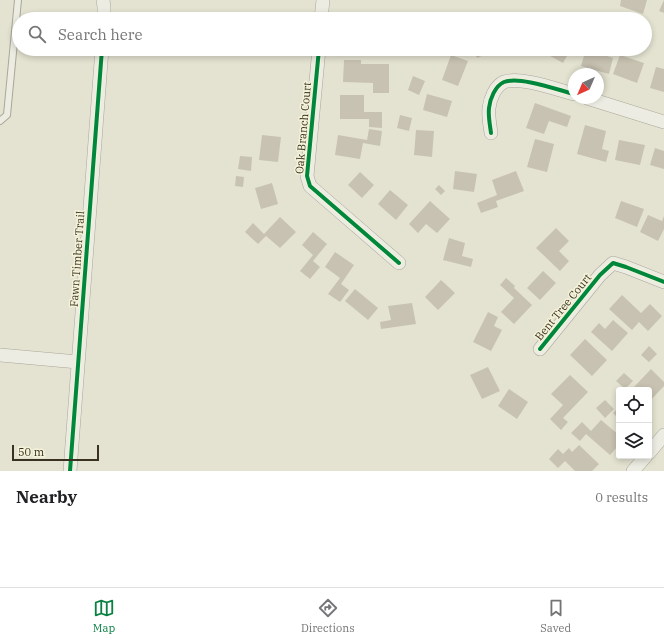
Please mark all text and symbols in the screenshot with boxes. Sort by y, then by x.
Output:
search box [12,12,652,56]
icon: search [26,23,48,45]
text: Search here [58,25,143,44]
north arrow [568,68,604,104]
street label: Oak Branch Court [292,81,314,175]
street label: Fawn Timber Trail [67,210,87,308]
street label: Bent Tree Court [532,271,594,343]
map controls [616,387,652,459]
button: locate [616,387,652,423]
button: layers [616,423,652,459]
scale bar [12,443,99,462]
text: 50 m [18,445,44,459]
text: Nearby [16,486,77,508]
text: 0 results [595,489,648,506]
tab: Map [93,597,115,635]
tab: Directions [301,597,355,635]
tab: Saved [540,597,571,635]

